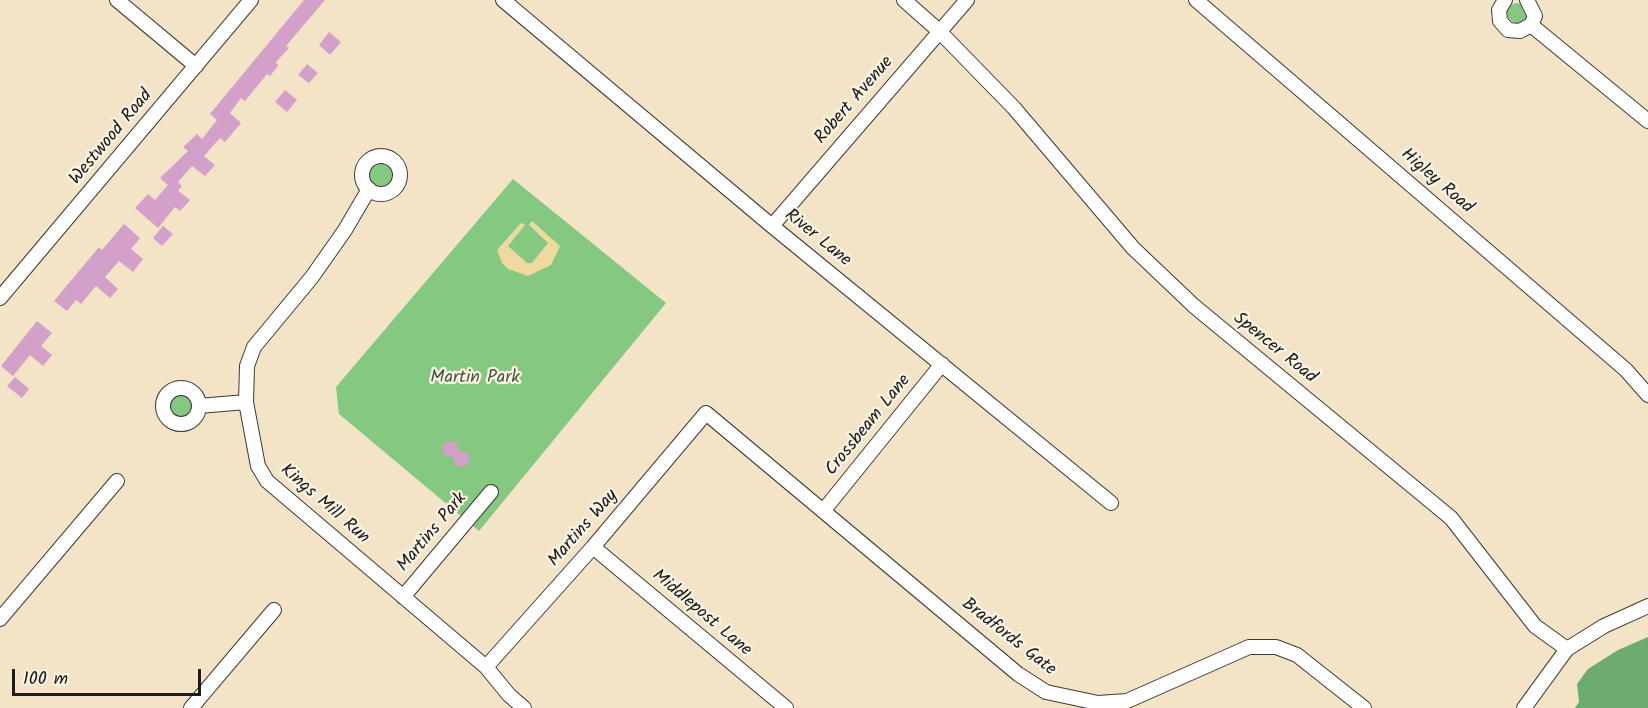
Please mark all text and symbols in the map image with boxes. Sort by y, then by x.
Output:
street label: Robert Avenue [811,53,899,149]
street label: Westwood Road [66,86,158,190]
street label: Higley Road [1395,145,1477,219]
street label: River Lane [779,206,855,272]
street label: Spencer Road [1228,309,1320,389]
park label: Martin Park [430,368,520,390]
street label: Crossbeam Lane [822,371,916,481]
street label: Kings Mill Run [275,460,373,550]
street label: Martins Way [545,486,623,572]
street label: Martins Park [394,489,472,577]
street label: Middlepost Lane [647,566,755,662]
street label: Bradfords Gate [956,594,1060,682]
scale bar [15,657,204,695]
text: 100 m [23,665,68,694]

